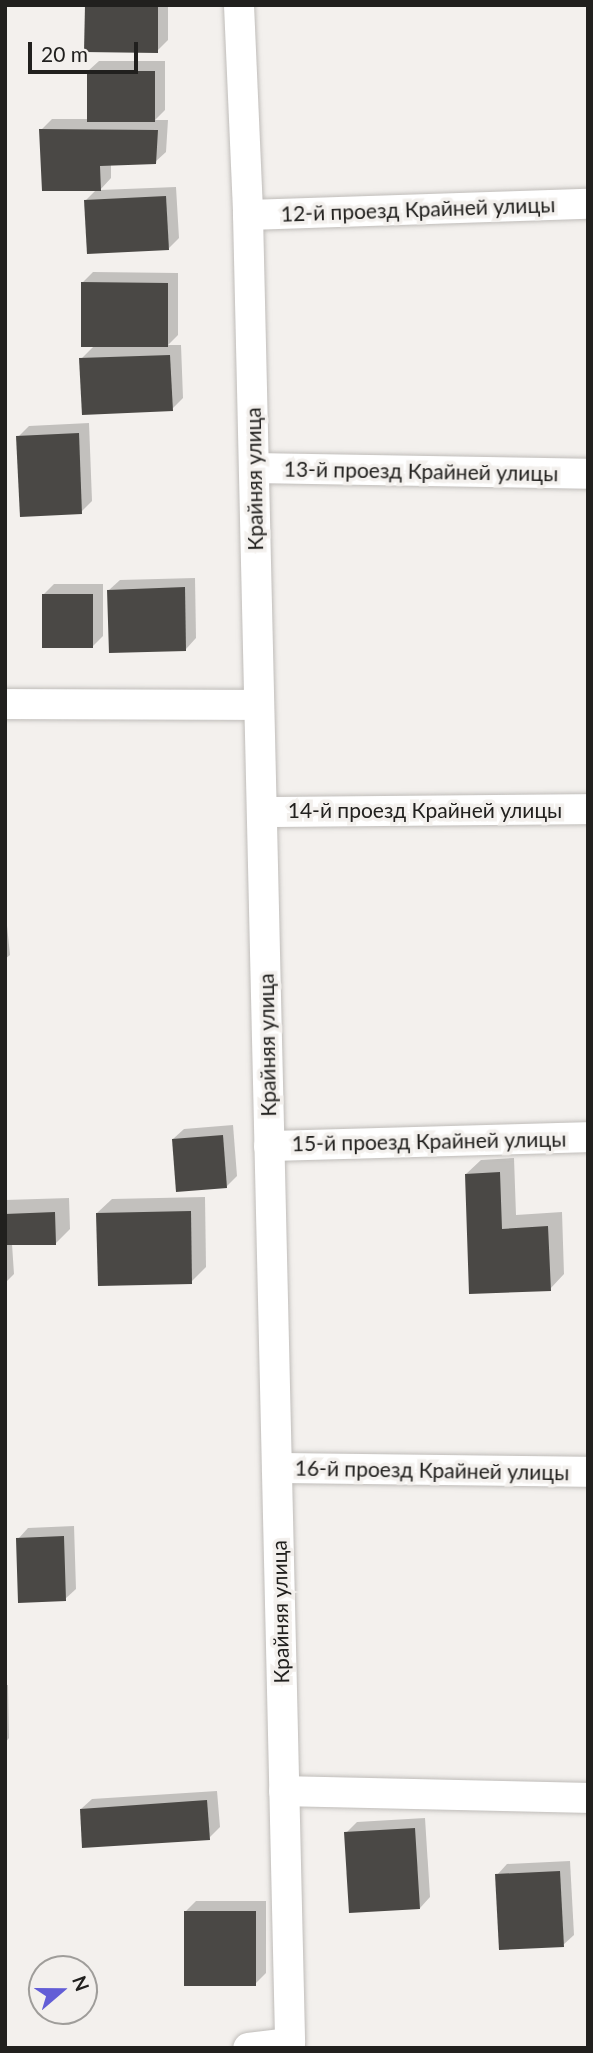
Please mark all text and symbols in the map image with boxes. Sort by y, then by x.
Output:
scale bar [32,28,142,72]
text: 20 m [41,41,88,66]
street label: 12-й проезд Крайней улицы [280,192,556,226]
street label: Крайняя улица [240,407,268,551]
street label: 13-й проезд Крайней улицы [284,456,558,486]
street label: 14-й проезд Крайней улицы [288,797,562,823]
street label: Крайняя улица [253,973,281,1117]
street label: 15-й проезд Крайней улицы [292,1126,566,1156]
street label: 16-й проезд Крайней улицы [295,1455,569,1485]
street label: Крайняя улица [266,1540,294,1684]
north arrow [28,1955,98,2025]
text: N [68,1973,95,1994]

